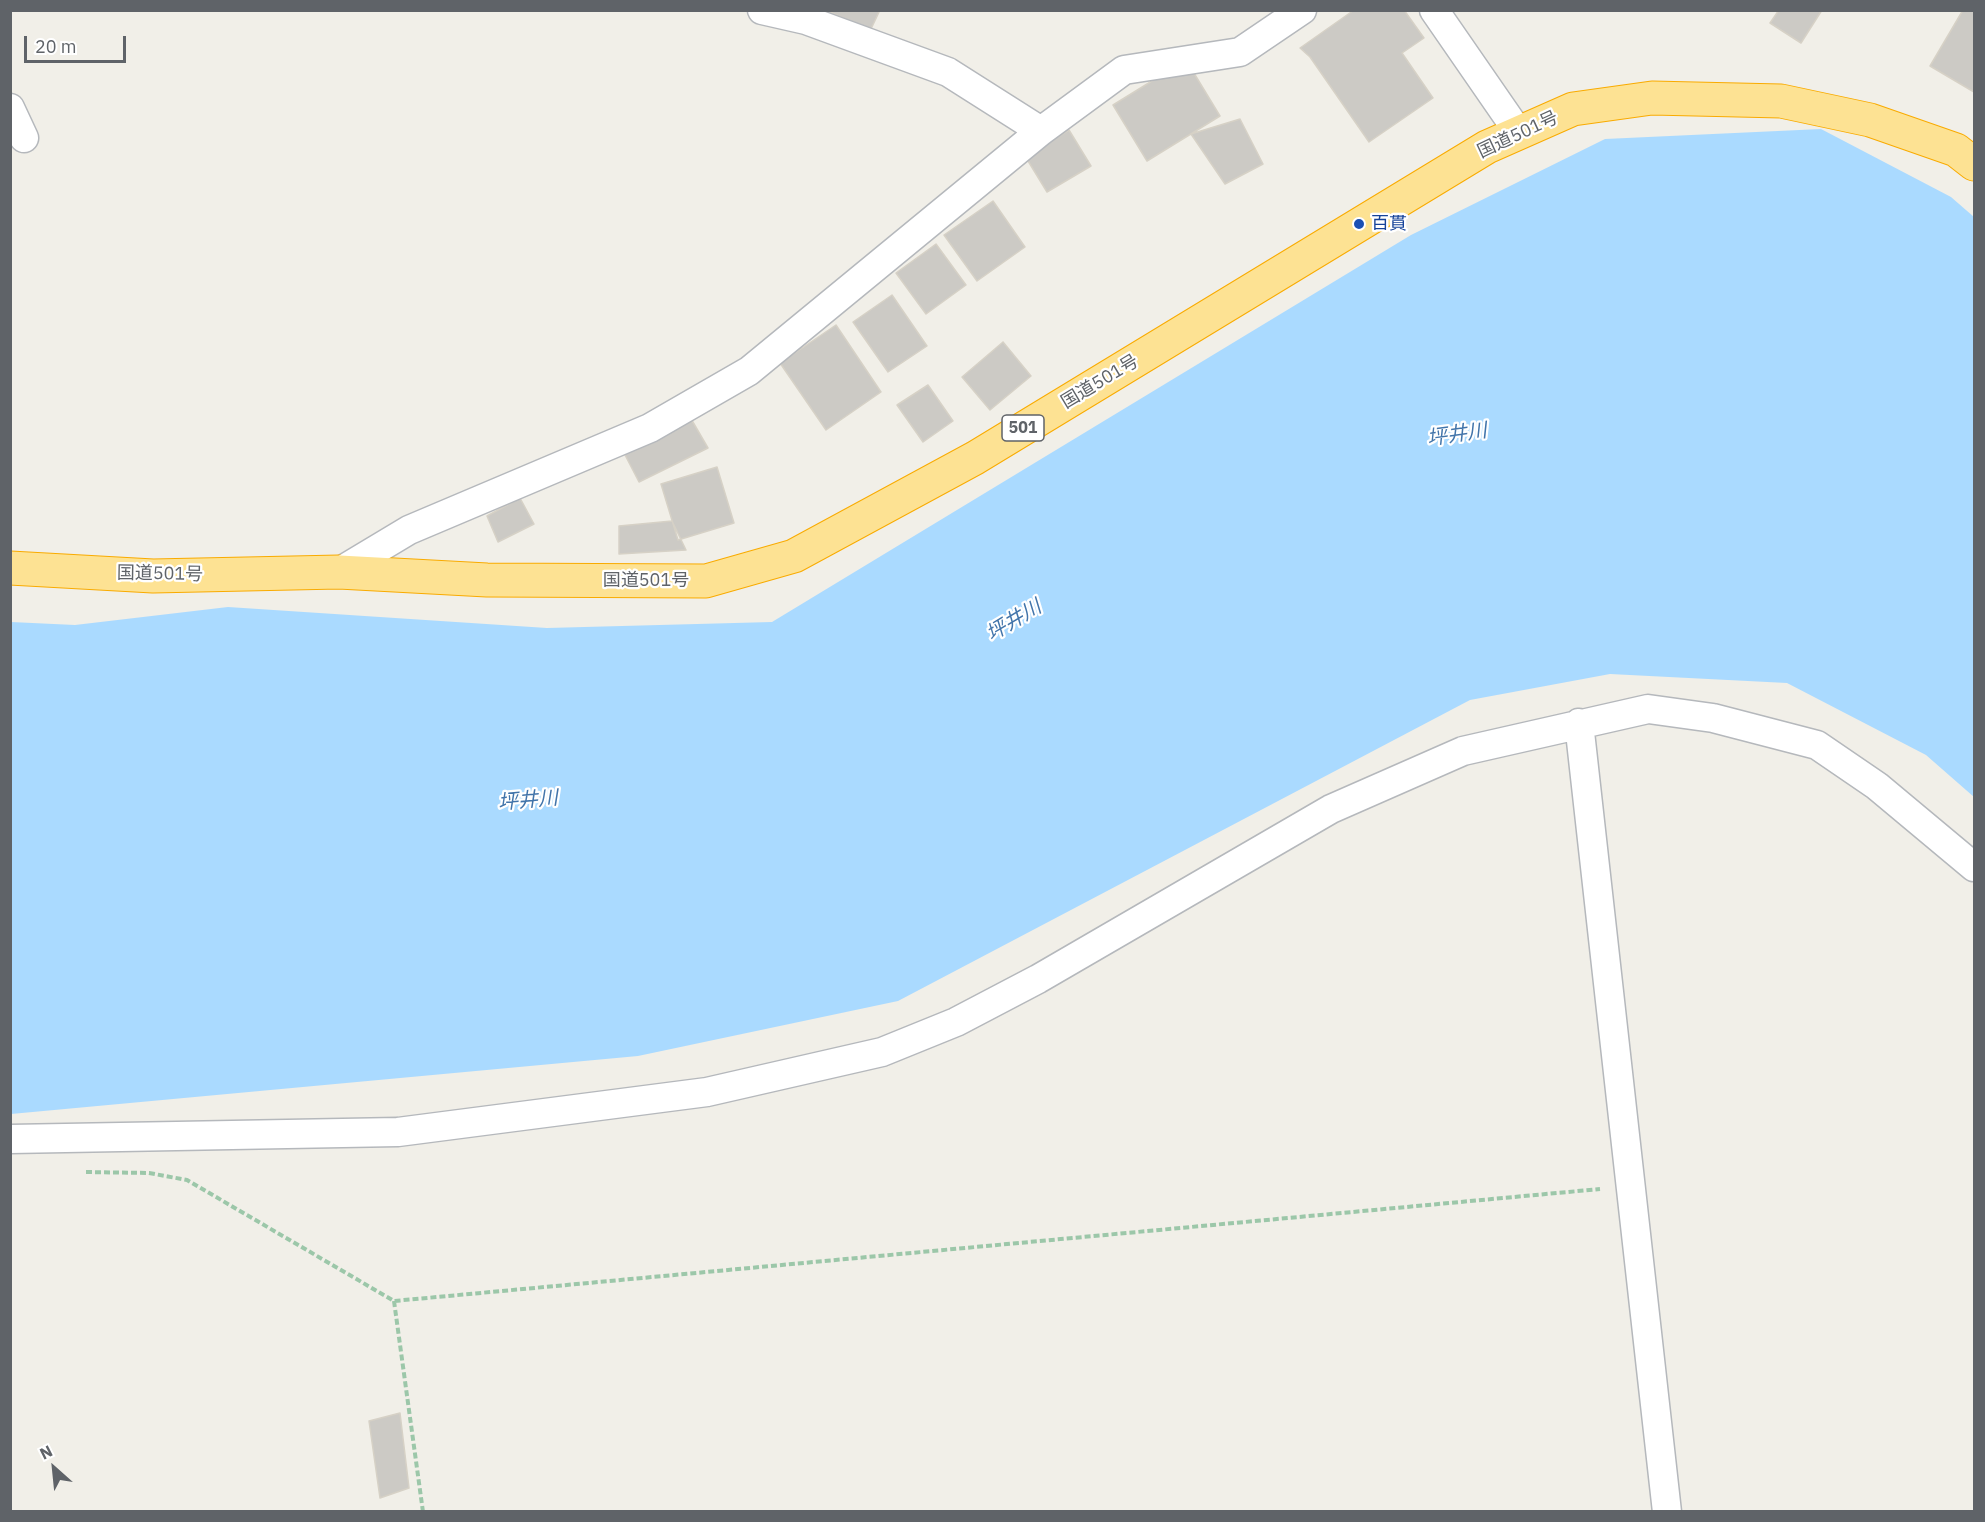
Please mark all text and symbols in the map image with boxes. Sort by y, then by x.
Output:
scale bar [27,24,129,62]
text: 20 m [35,35,77,58]
street label: 国道501号 [1474,107,1562,163]
place label: 百貫 [1371,213,1407,235]
marker: 百貫 [1352,217,1366,231]
street label: 国道501号 [1057,350,1143,414]
road number: 501 [1002,415,1044,441]
water label: 坪井川 [1426,419,1488,451]
street label: 国道501号 [117,562,203,586]
street label: 国道501号 [603,570,689,592]
water label: 坪井川 [982,595,1046,647]
water label: 坪井川 [497,786,559,816]
north arrow [24,1438,84,1498]
text: N [36,1440,56,1464]

